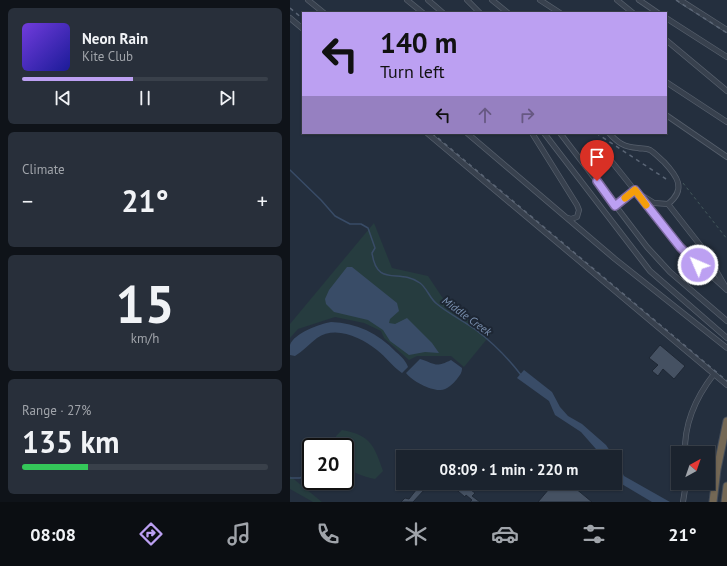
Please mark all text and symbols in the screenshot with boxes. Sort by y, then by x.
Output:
text: 140 m [380,24,457,61]
icon: left [314,28,366,80]
text: Neon Rain [82,29,148,48]
text: Kite Club [82,48,133,65]
text: Turn left [380,60,445,83]
icon: previous [52,87,74,109]
icon: pause [134,87,156,109]
icon: next [216,87,238,109]
icon: left [432,104,454,126]
icon: ahead [474,104,496,126]
icon: right [516,104,538,126]
pin [580,140,614,181]
icon: arrive [586,146,608,168]
text: Climate [22,161,65,178]
text: 21° [121,181,169,220]
text: − [22,187,33,215]
text: + [257,187,268,215]
position arrow [677,244,719,286]
text: 15 [116,270,174,337]
water label: Middle Creek [440,293,495,339]
text: km/h [131,330,159,347]
text: Range · 27% [22,402,91,419]
text: 135 km [22,422,120,461]
speed limit sign: 20 [302,438,354,490]
north arrow [671,446,715,490]
map controls [671,446,715,490]
text: 08:09 · 1 min · 220 m [440,460,578,479]
icon: directions [137,520,165,548]
icon: music [225,520,253,548]
icon: phone [314,520,342,548]
icon: climate [402,520,430,548]
icon: car [491,520,519,548]
icon: filters [580,520,608,548]
text: 08:08 [30,523,76,546]
text: 21° [668,523,697,546]

